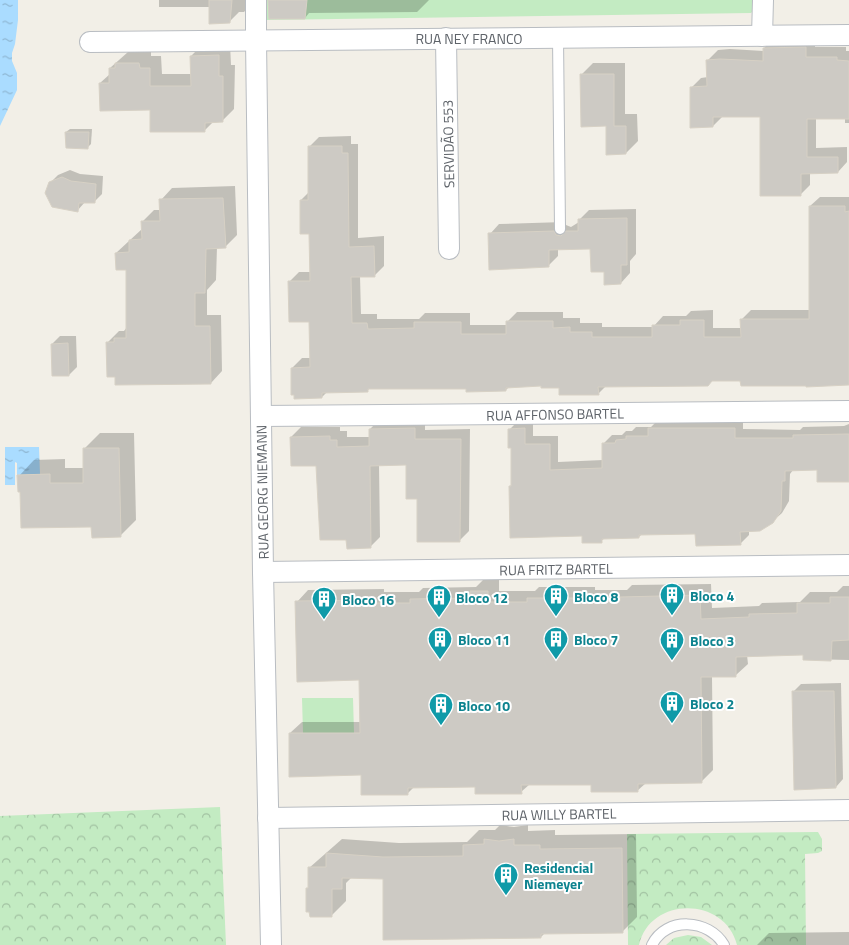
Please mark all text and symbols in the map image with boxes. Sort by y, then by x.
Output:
street label: RUA NEY FRANCO [415,28,523,49]
street label: SERVIDÃO 553 [437,100,459,188]
street label: RUA AFFONSO BARTEL [486,402,624,426]
street label: RUA GEORG NIEMANN [250,425,274,559]
street label: RUA FRITZ BARTEL [499,558,613,580]
building icon: Bloco 4 [659,582,685,616]
building icon: Bloco 8 [543,583,569,617]
building icon: Bloco 12 [426,584,452,618]
place label: Bloco 4 [690,585,734,606]
building icon: Bloco 16 [311,586,337,620]
place label: Bloco 8 [574,586,618,607]
place label: Bloco 12 [456,587,508,608]
place label: Bloco 16 [342,589,394,610]
building icon: Bloco 11 [427,626,453,660]
building icon: Bloco 7 [543,626,569,660]
building icon: Bloco 3 [659,627,685,661]
place label: Bloco 11 [458,629,510,650]
place label: Bloco 7 [574,629,618,650]
place label: Bloco 3 [690,630,734,651]
building icon: Bloco 2 [659,690,685,724]
building icon: Bloco 10 [428,692,454,726]
place label: Bloco 2 [690,693,734,714]
place label: Bloco 10 [458,695,510,716]
street label: RUA WILLY BARTEL [501,802,617,825]
place label: Residencial Niemeyer [524,857,593,894]
building icon: Residencial Niemeyer [493,862,519,896]

